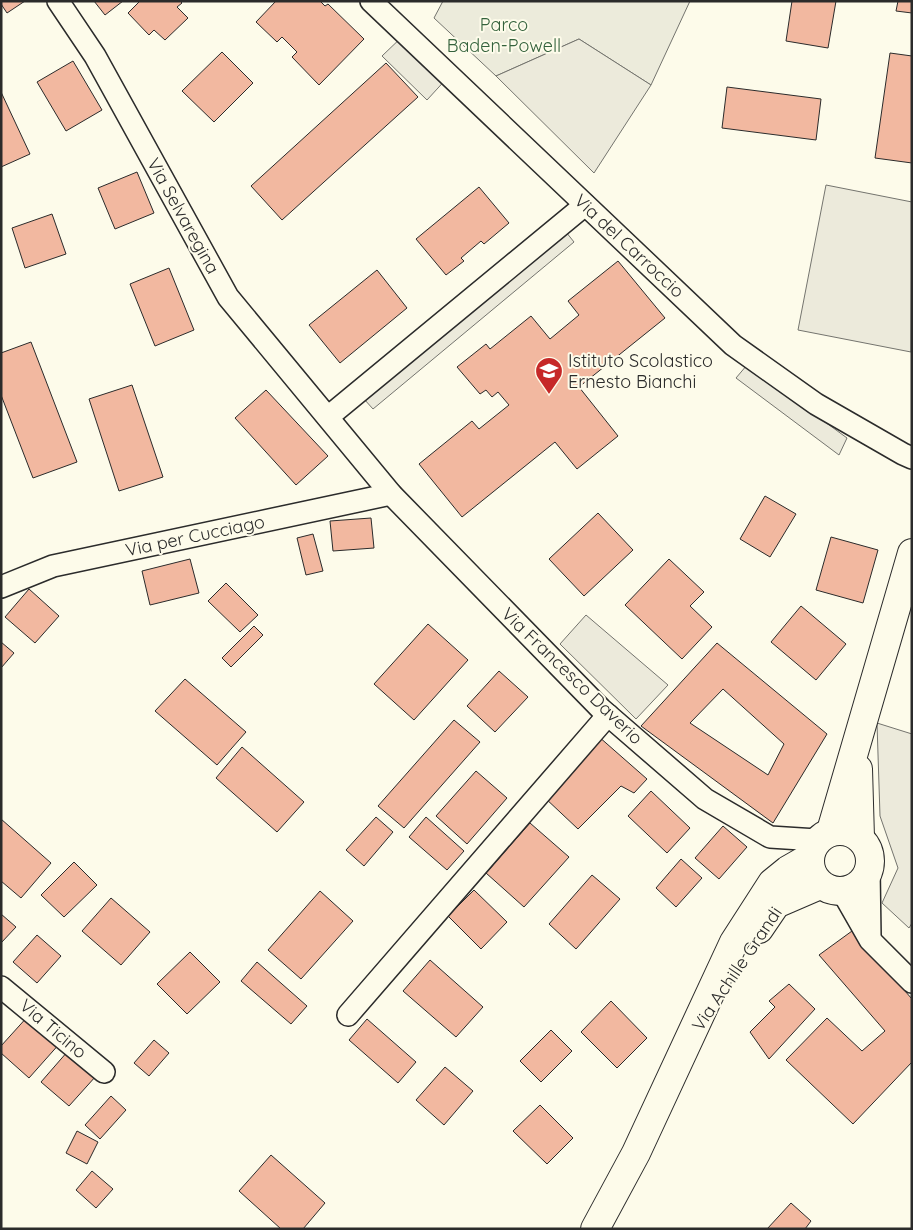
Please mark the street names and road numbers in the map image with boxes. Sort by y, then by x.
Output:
street label: Via Selvaregina [142,154,225,278]
street label: Via del Carroccio [570,189,689,303]
street label: Via per Cucciago [123,510,267,561]
street label: Via Francesco Daverio [497,602,648,749]
street label: Via Achille Grandi [686,902,787,1035]
street label: Via Ticino [15,994,92,1063]

